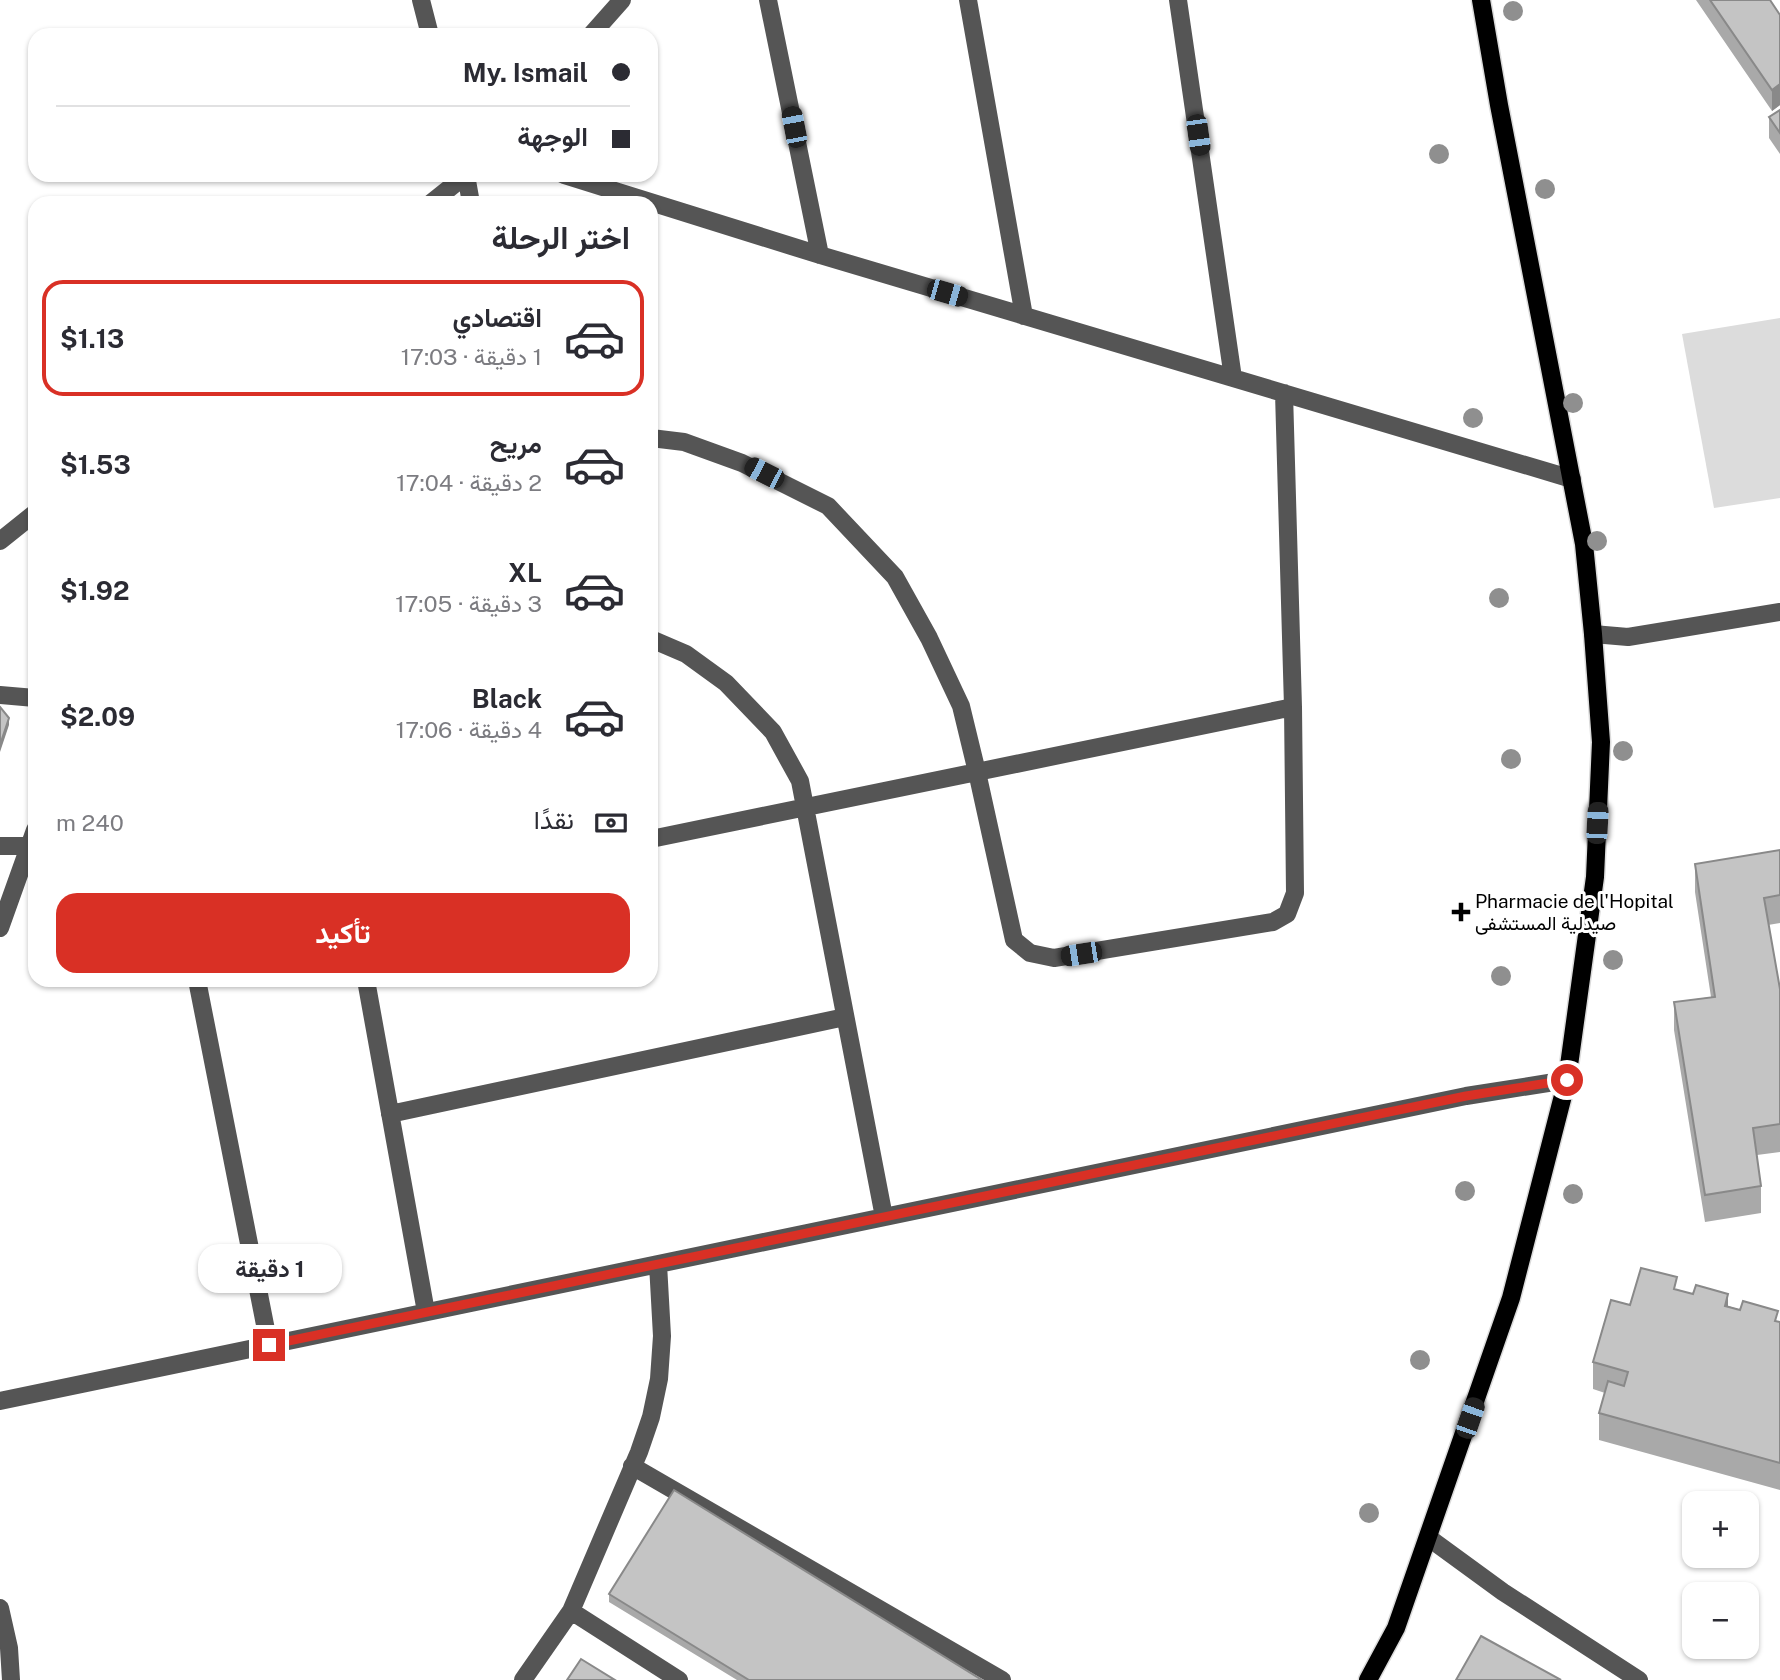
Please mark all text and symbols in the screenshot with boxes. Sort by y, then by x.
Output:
text: My. Ismail [463,57,588,88]
car [780,104,809,150]
car [1185,113,1212,157]
text: الوجهة [517,121,588,152]
text: اختر الرحلة [492,219,630,256]
car [924,277,971,309]
text: اقتصادي [453,302,542,333]
icon: car [563,307,626,370]
text: $1.13 [60,323,124,354]
text: 1 دقيقة · 17:03 [401,343,542,370]
text: مريح [490,428,542,459]
icon: car [563,433,626,496]
text: $1.53 [60,449,131,480]
car [741,454,788,492]
text: 2 دقيقة · 17:04 [396,469,542,496]
text: XL [508,557,542,588]
icon: car [563,559,626,622]
text: $1.92 [60,575,129,606]
text: 3 دقيقة · 17:05 [395,590,542,617]
text: Black [472,683,542,714]
icon: car [563,685,626,748]
text: $2.09 [60,701,135,732]
text: 4 دقيقة · 17:06 [396,716,542,743]
car [1586,801,1609,845]
text: نقدًا [534,804,574,835]
icon: cash [592,804,630,842]
text: 240 m [56,809,124,836]
place label: Pharmacie de l'Hopital صيدلية المستشفى [1475,890,1674,935]
button: تأكيد [56,893,630,973]
marker: Pharmacie de l'Hopital صيدلية المستشفى [1453,904,1469,920]
car [1059,940,1104,968]
route start [1551,1064,1583,1096]
callout: 1 دقيقة [197,1244,341,1292]
text: 1 دقيقة [235,1255,305,1282]
route end [253,1329,285,1361]
car [1454,1395,1487,1441]
map controls [1682,1491,1759,1659]
button: + [1682,1491,1759,1568]
button: − [1682,1582,1759,1659]

